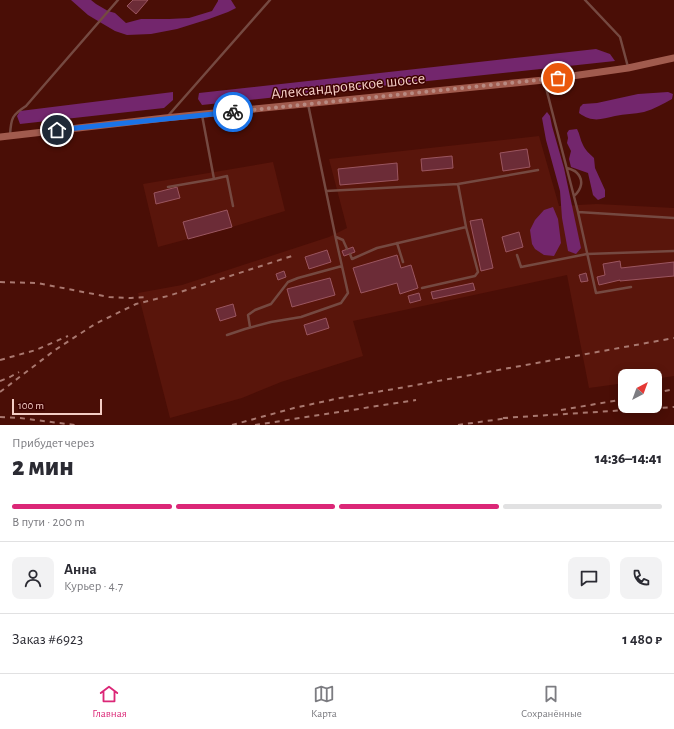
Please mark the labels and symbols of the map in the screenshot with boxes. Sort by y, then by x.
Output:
pin [541,61,575,95]
street label: Александровское шоссе [270,70,426,102]
courier [213,92,253,132]
pin [40,113,74,147]
north arrow [618,369,662,413]
scale bar [12,397,102,416]

